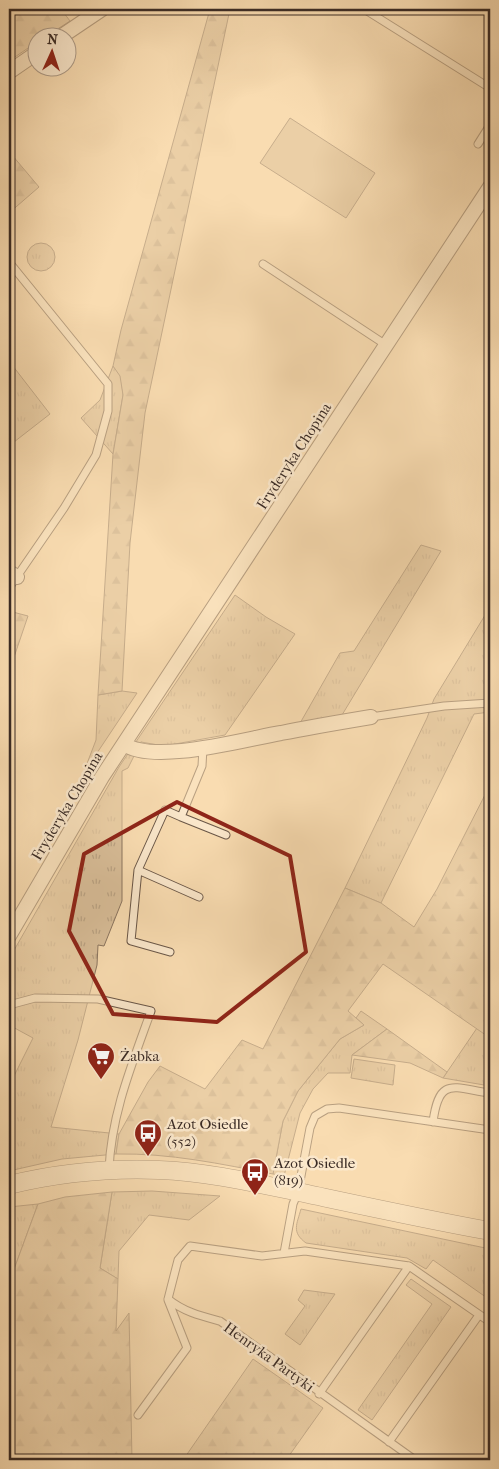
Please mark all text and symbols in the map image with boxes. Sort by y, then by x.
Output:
north arrow [28,28,78,78]
text: N [47,31,59,48]
street label: Fryderyka Chopina [253,398,336,513]
street label: Fryderyka Chopina [27,747,107,864]
supermarket icon: Żabka [86,1041,116,1080]
place label: Żabka [120,1047,161,1065]
place label: Azot Osiedle (552) [166,1115,249,1150]
bus stop icon: Azot Osiedle (552) [133,1118,163,1157]
place label: Azot Osiedle (819) [273,1154,356,1189]
bus stop icon: Azot Osiedle (819) [240,1157,270,1196]
street label: Henryka Partyki [220,1318,318,1396]

